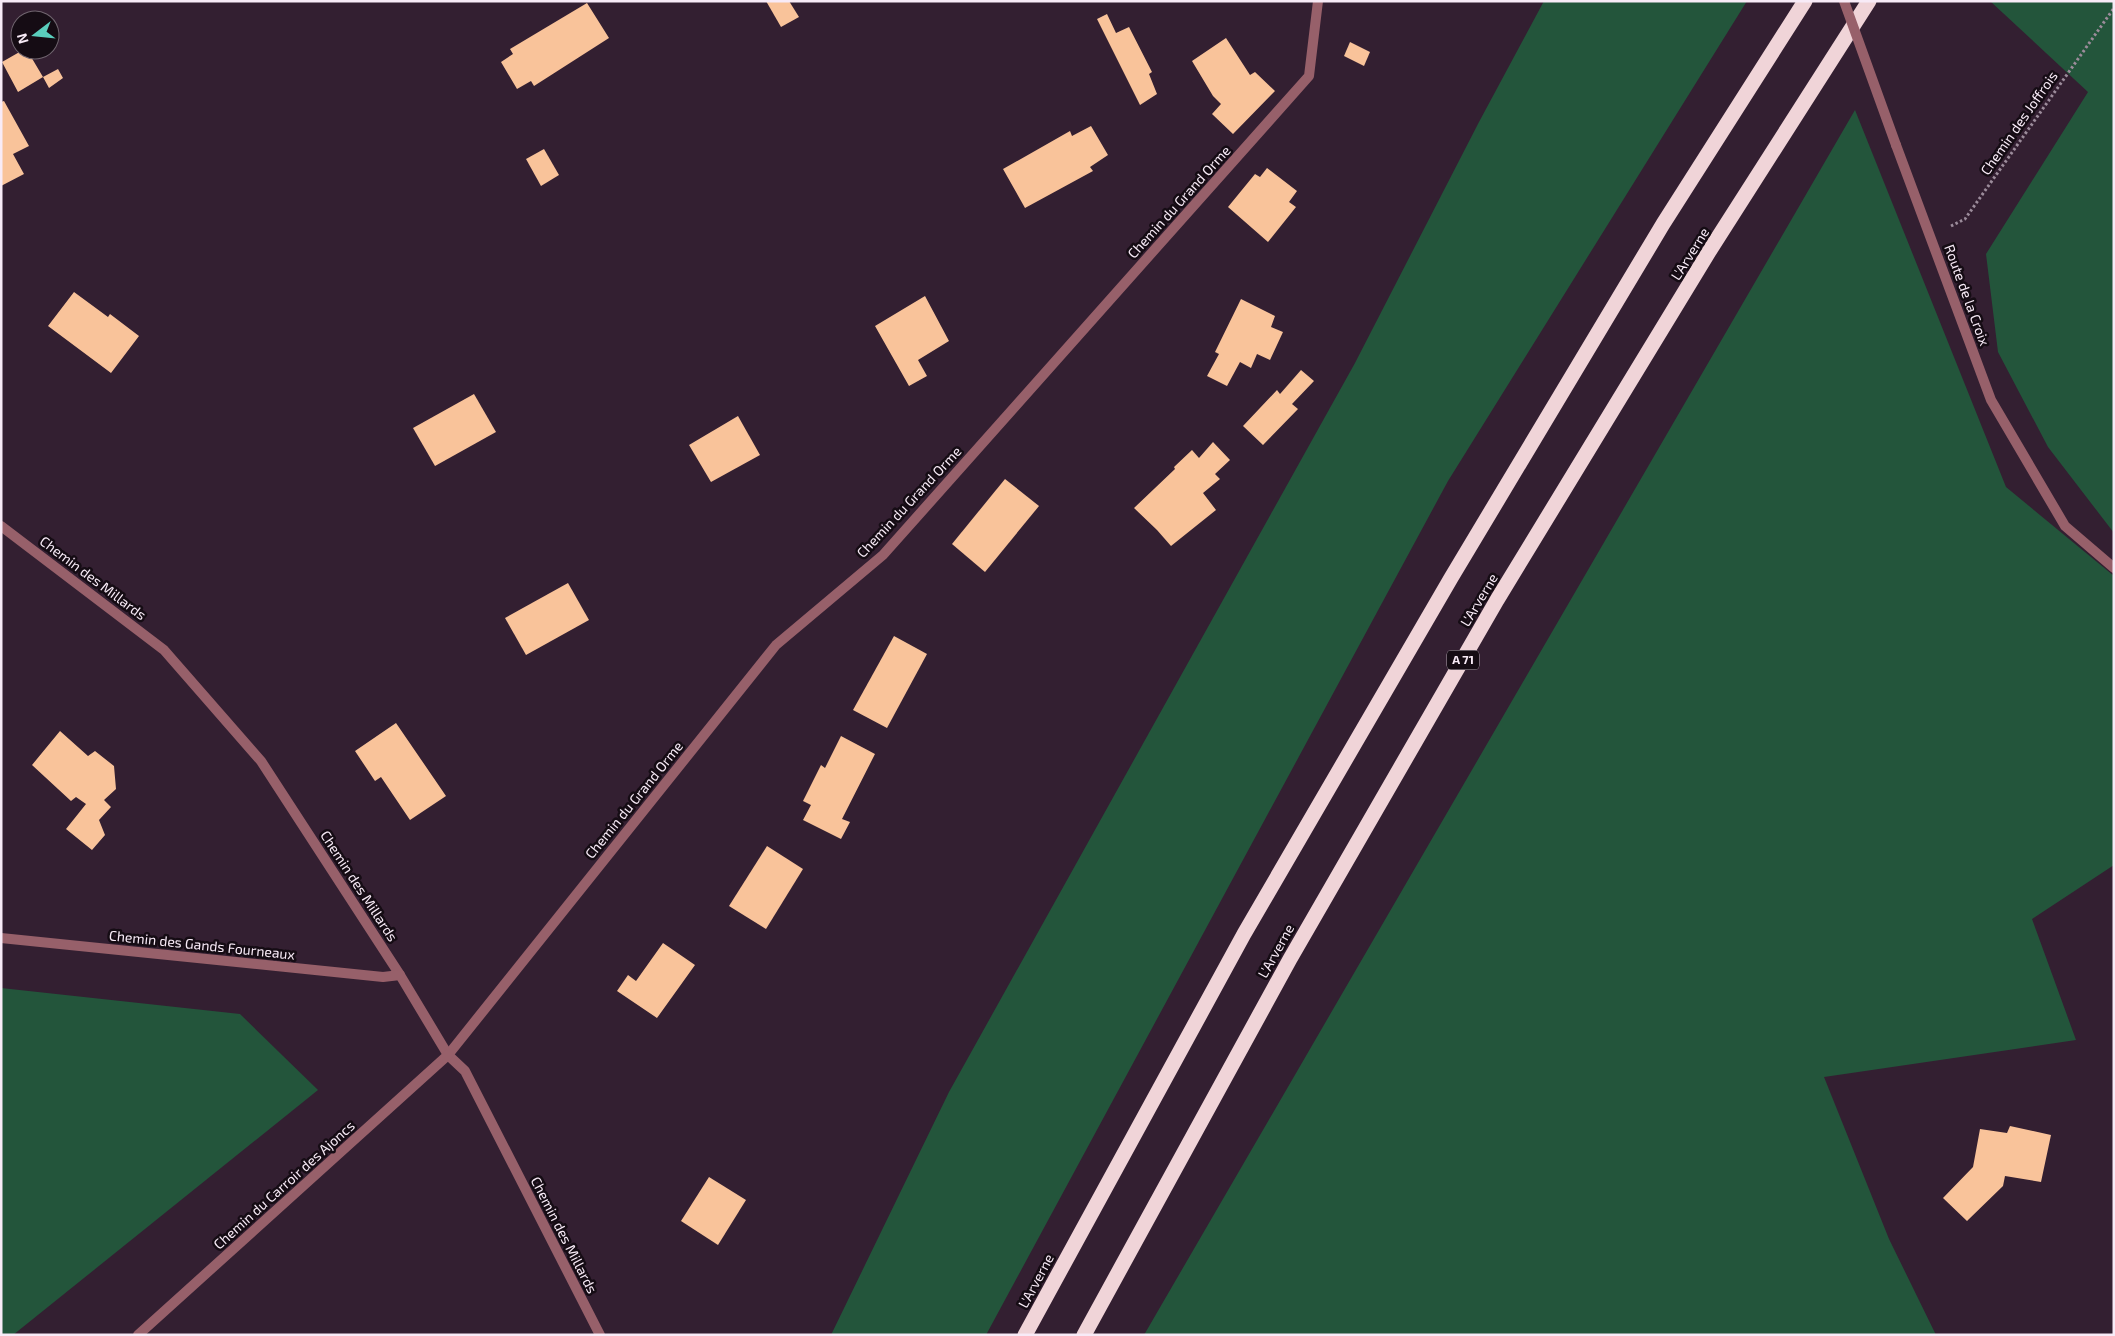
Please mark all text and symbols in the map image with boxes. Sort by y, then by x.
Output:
north arrow [10,10,60,60]
text: N [12,32,32,46]
street label: Chemin des Joffrois [1976,68,2061,178]
street label: Chemin du Grand Orme [1124,142,1234,262]
street label: L'Arverne [1667,224,1712,283]
street label: Route de la Croix [1941,242,1994,348]
street label: Chemin du Grand Orme [853,443,965,561]
street label: Chemin des Millards [37,532,150,623]
street label: L'Arverne [1456,570,1501,629]
road number: A 71 [1447,650,1479,670]
street label: Chemin du Grand Orme [581,738,686,862]
street label: Chemin des Millards [317,827,402,944]
street label: L'Arverne [1254,921,1297,981]
street label: Chemin des Gands Fourneaux [108,926,296,963]
street label: Chemin du Carroir des Ajoncs [210,1117,358,1253]
street label: Chemin des Millards [528,1174,601,1296]
street label: L'Arverne [1014,1251,1057,1311]

